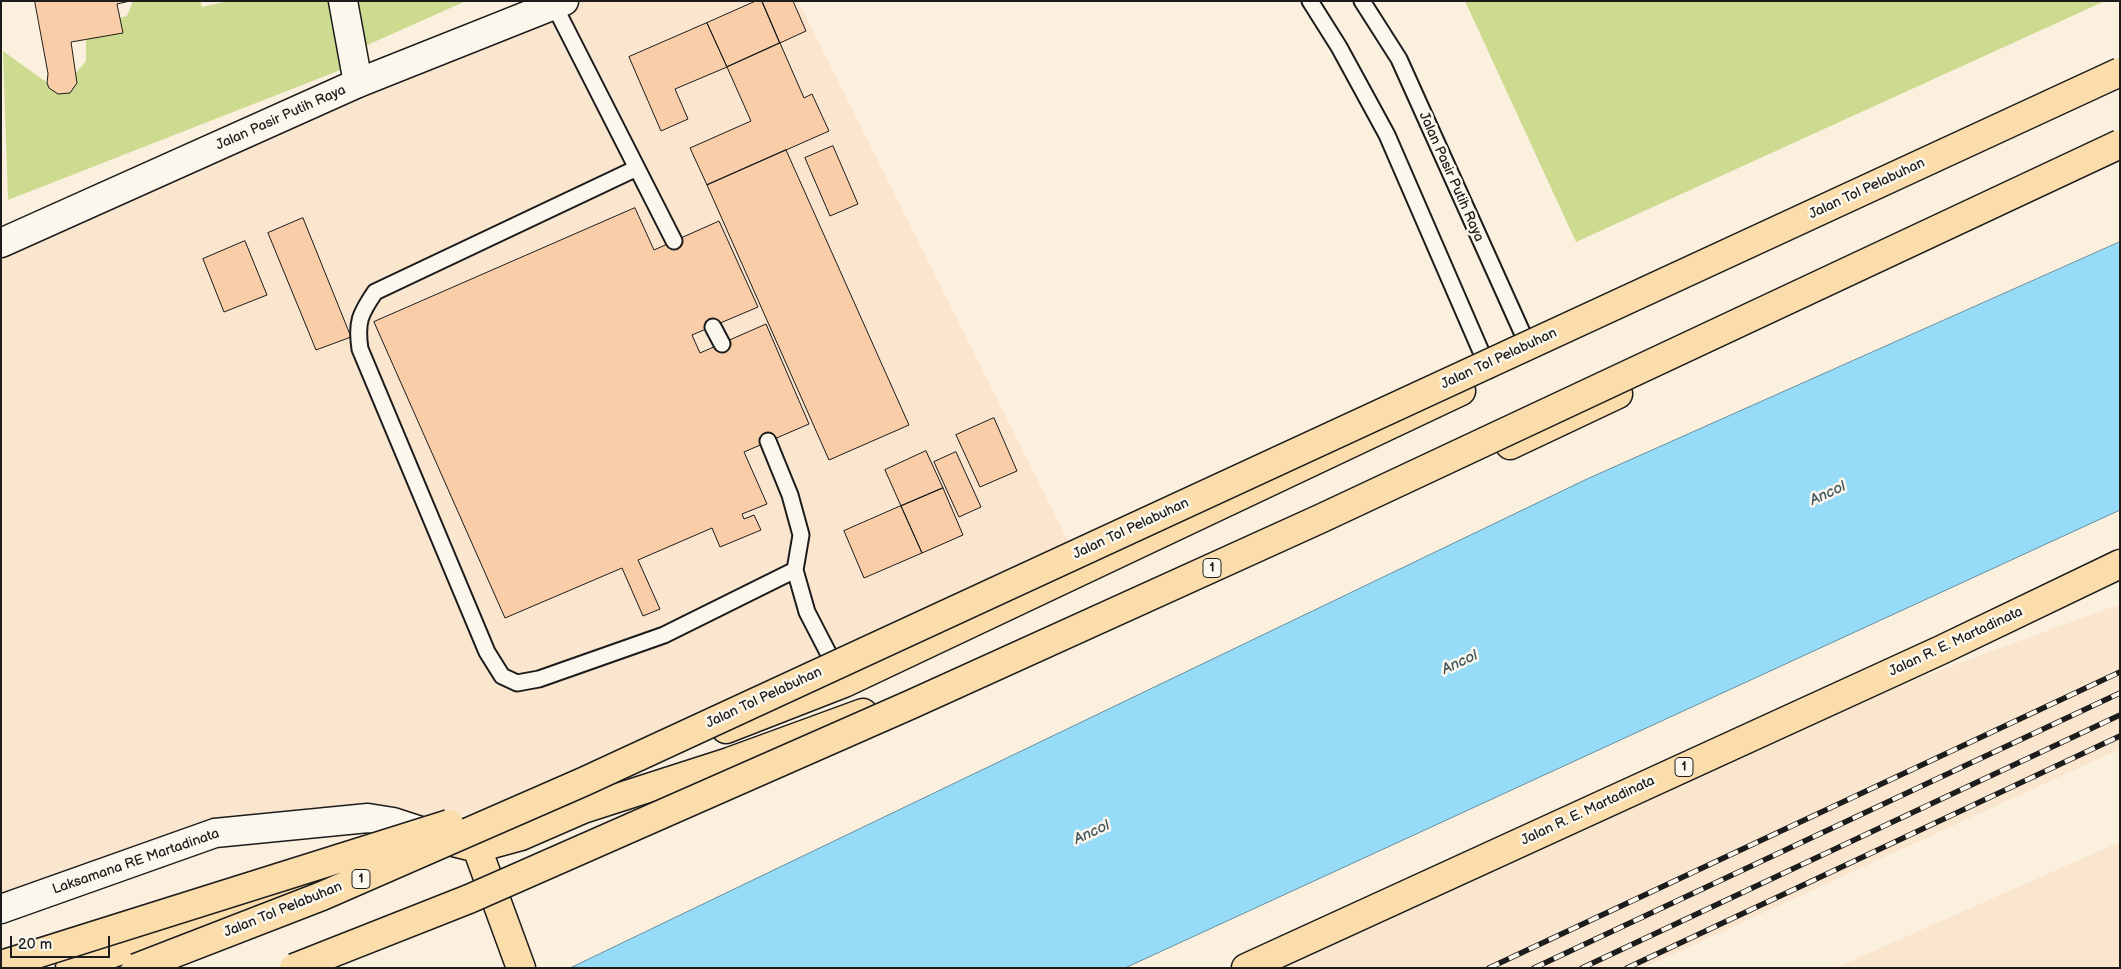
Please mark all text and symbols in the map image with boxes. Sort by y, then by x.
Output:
street label: Jalan Pasir Putih Raya [214,82,348,154]
street label: Jalan Pasir Putih Raya [1415,110,1487,244]
street label: Jalan Tol Pelabuhan [1806,155,1928,223]
street label: Jalan Tol Pelabuhan [1438,325,1560,393]
water label: Ancol [1807,478,1849,510]
street label: Jalan Tol Pelabuhan [1070,495,1192,563]
road number: 1 [1203,558,1221,578]
street label: Jalan R. E. Martadinata [1886,604,2026,680]
water label: Ancol [1439,647,1481,679]
street label: Jalan Tol Pelabuhan [703,664,825,732]
road number: 1 [1675,758,1693,776]
street label: Jalan R. E. Martadinata [1518,773,1658,849]
water label: Ancol [1071,817,1113,849]
street label: Laksamana RE Martadinata [50,826,222,898]
road number: 1 [352,870,370,889]
street label: Jalan Tol Pelabuhan [221,879,345,941]
scale bar [12,926,112,958]
text: 20 m [18,935,52,954]

